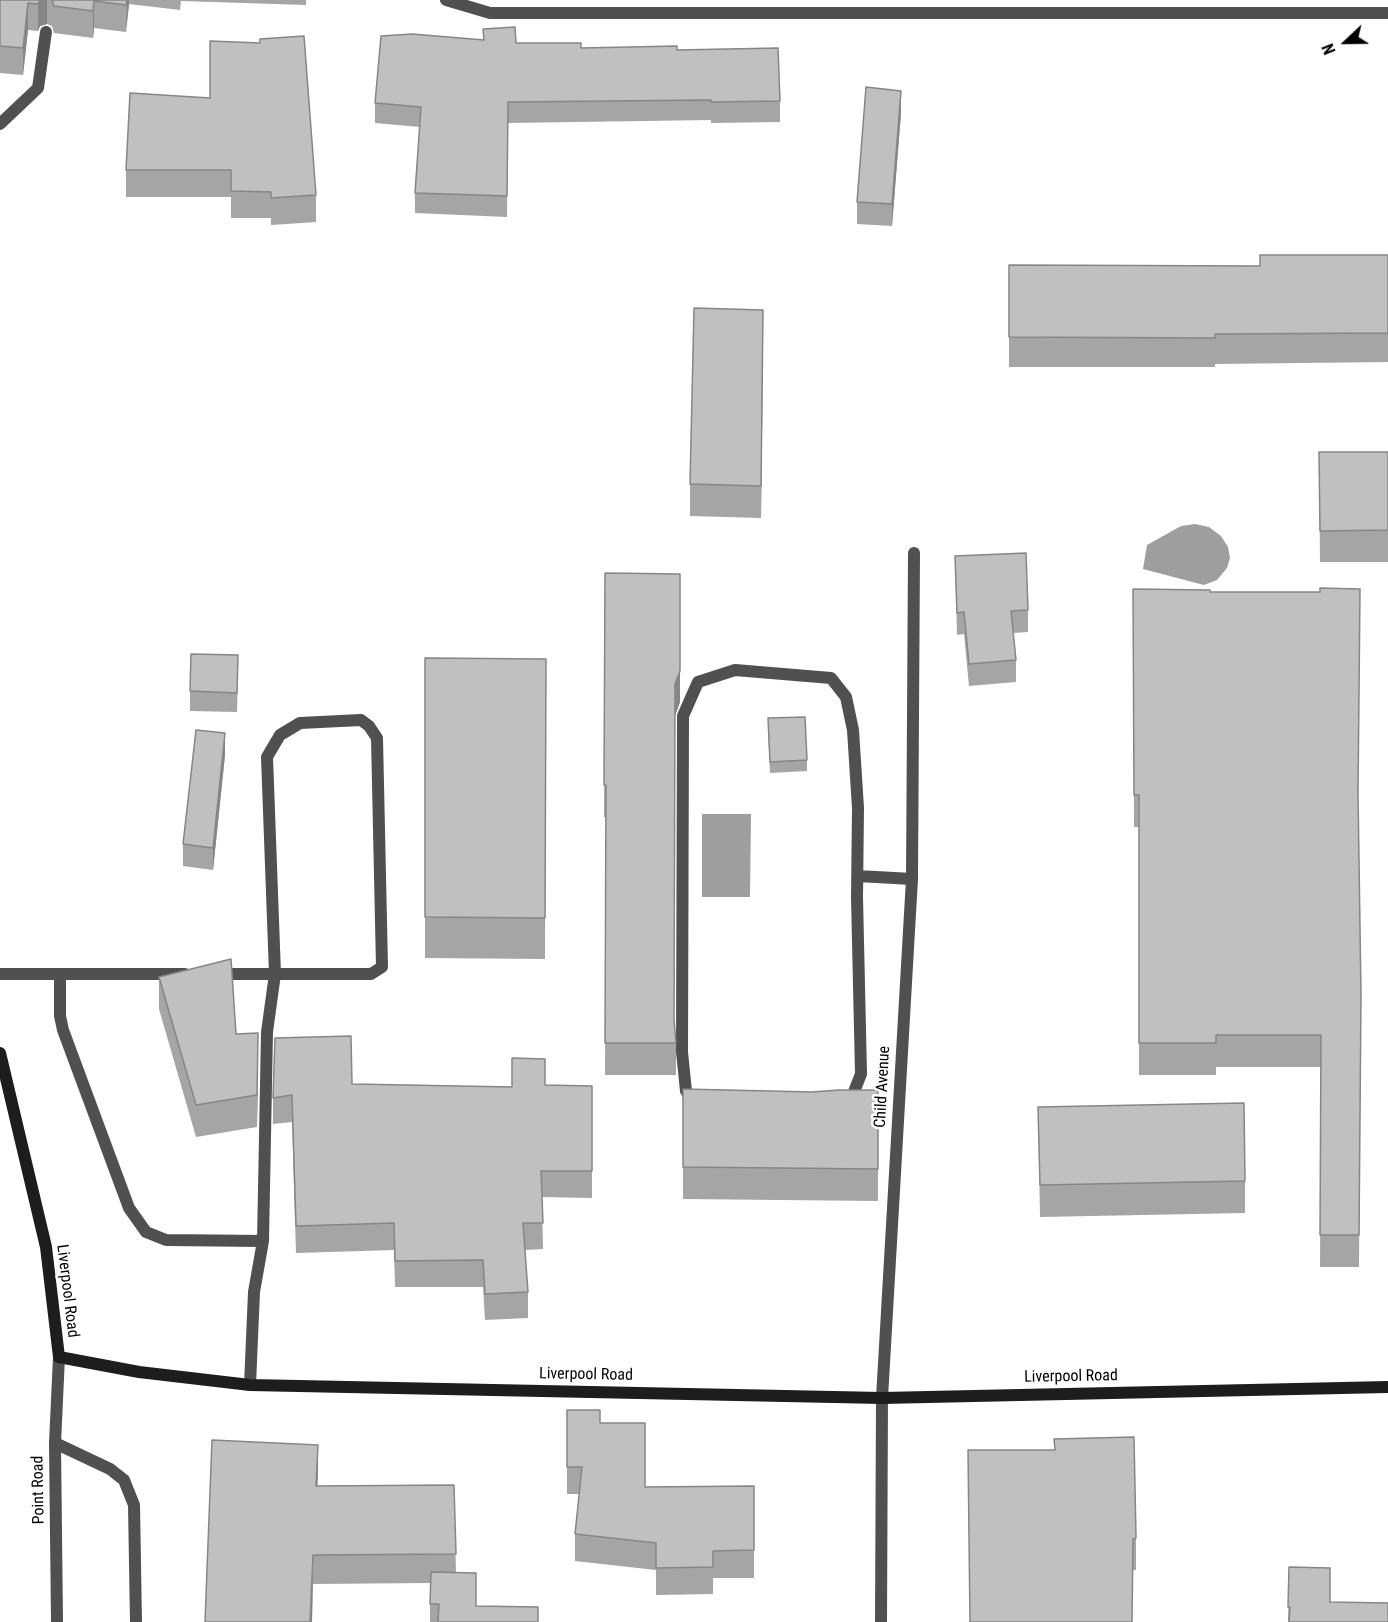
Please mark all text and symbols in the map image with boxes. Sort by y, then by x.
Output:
north arrow [1316,12,1376,72]
text: N [1318,41,1339,57]
street label: Child Avenue [871,1046,895,1128]
street label: Liverpool Road [52,1243,82,1339]
street label: Liverpool Road [539,1365,633,1385]
street label: Liverpool Road [1024,1367,1118,1387]
street label: Point Road [29,1455,49,1525]

